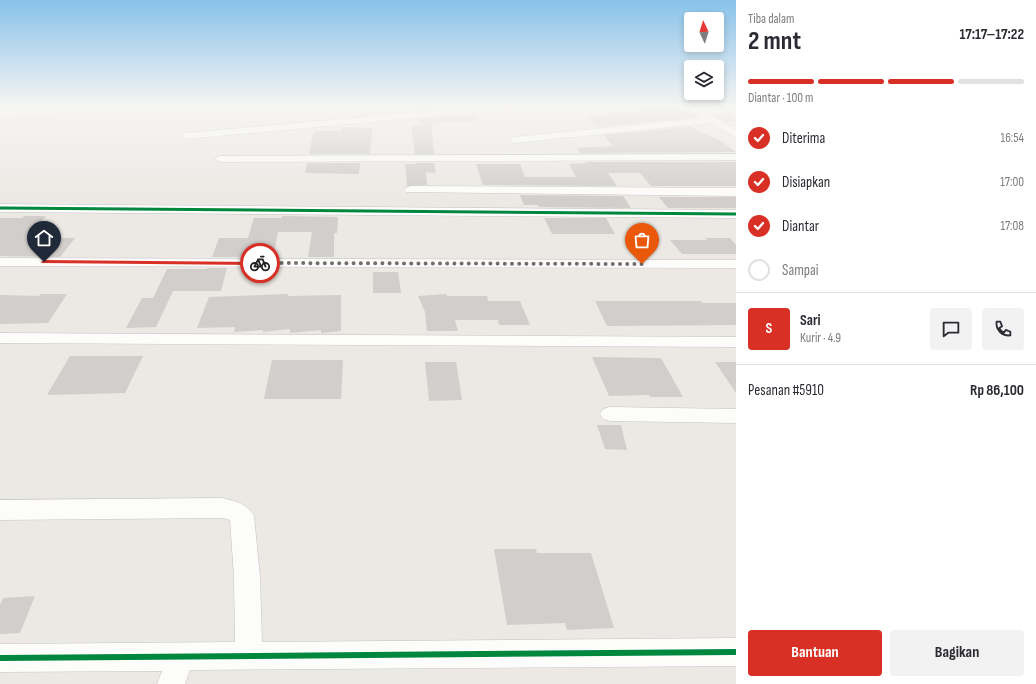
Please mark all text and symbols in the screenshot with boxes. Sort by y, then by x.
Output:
text: Tiba dalam [748,11,794,27]
north arrow [684,12,724,52]
map controls [684,12,724,100]
text: 17:17–17:22 [959,25,1024,44]
text: 2 mnt [748,26,801,57]
button: layers [684,60,724,100]
text: Diantar · 100 m [748,90,813,106]
icon: check [748,127,770,149]
text: Diterima [782,129,825,148]
text: 16:54 [1001,130,1024,146]
icon: check [748,171,770,193]
text: Disiapkan [782,173,830,192]
text: 17:00 [1000,174,1024,190]
icon: check [748,215,770,237]
text: Diantar [782,217,819,236]
text: 17:08 [1000,218,1024,234]
pin [27,221,61,262]
pin [625,223,659,264]
icon: home [33,227,55,249]
icon: bag [631,229,653,251]
courier [240,243,280,283]
icon: bike [249,252,271,274]
text: Sampai [782,261,819,280]
button: chat [930,308,972,350]
button: phone [982,308,1024,350]
text: Sari [800,311,821,330]
text: S [766,319,772,338]
text: Kurir · 4.9 [800,330,841,346]
text: Pesanan #5910 [748,381,824,400]
text: Rp 86,100 [970,381,1024,400]
button: Bantuan [748,630,882,676]
button: Bagikan [890,630,1024,676]

